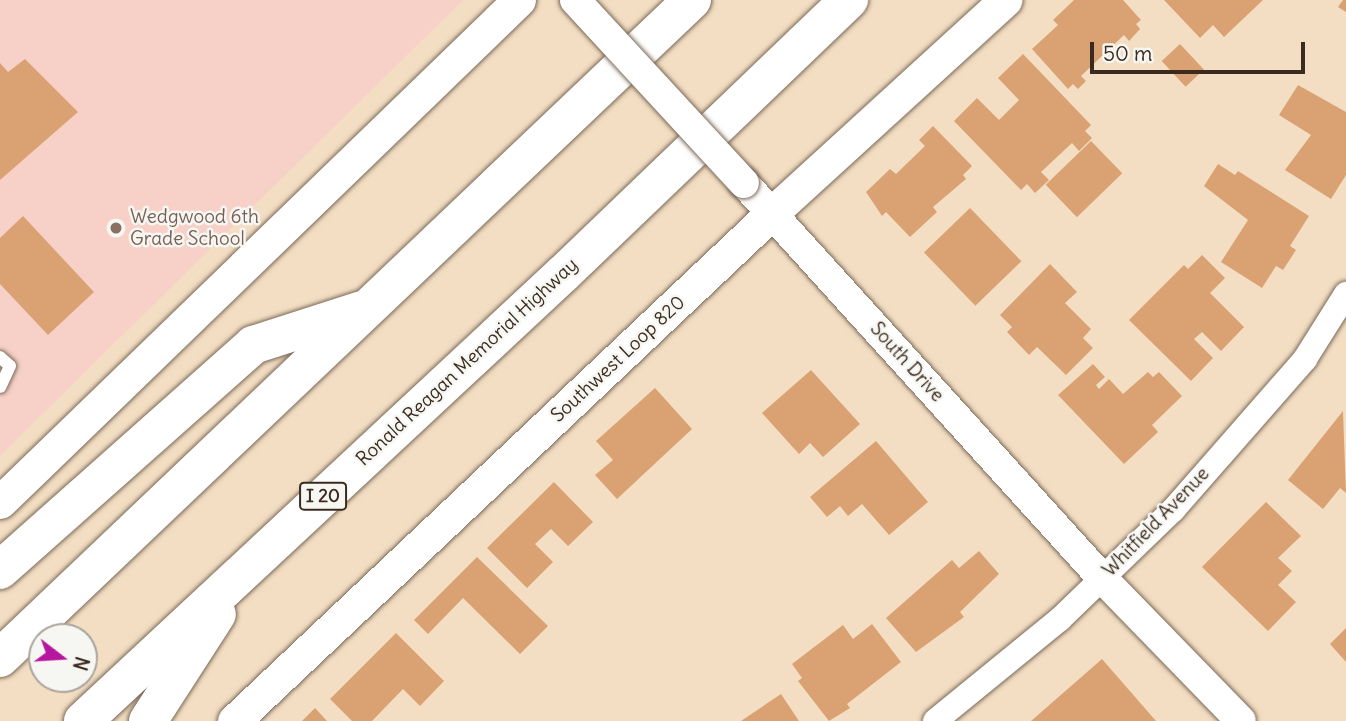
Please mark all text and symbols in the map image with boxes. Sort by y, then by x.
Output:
scale bar [1094,28,1309,72]
text: 50 m [1103,40,1152,67]
place label: Wedgwood 6th Grade School [130,206,259,250]
marker: Wedgwood 6th Grade School [108,220,124,236]
street label: Ronald Reagan Memorial Highway [352,253,582,471]
street label: Southwest Loop 820 [546,291,690,427]
street label: South Drive [865,318,949,406]
street label: Whitfield Avenue [1098,463,1214,581]
road number: I 20 [298,482,348,510]
north arrow [28,623,98,693]
text: N [68,654,95,673]

